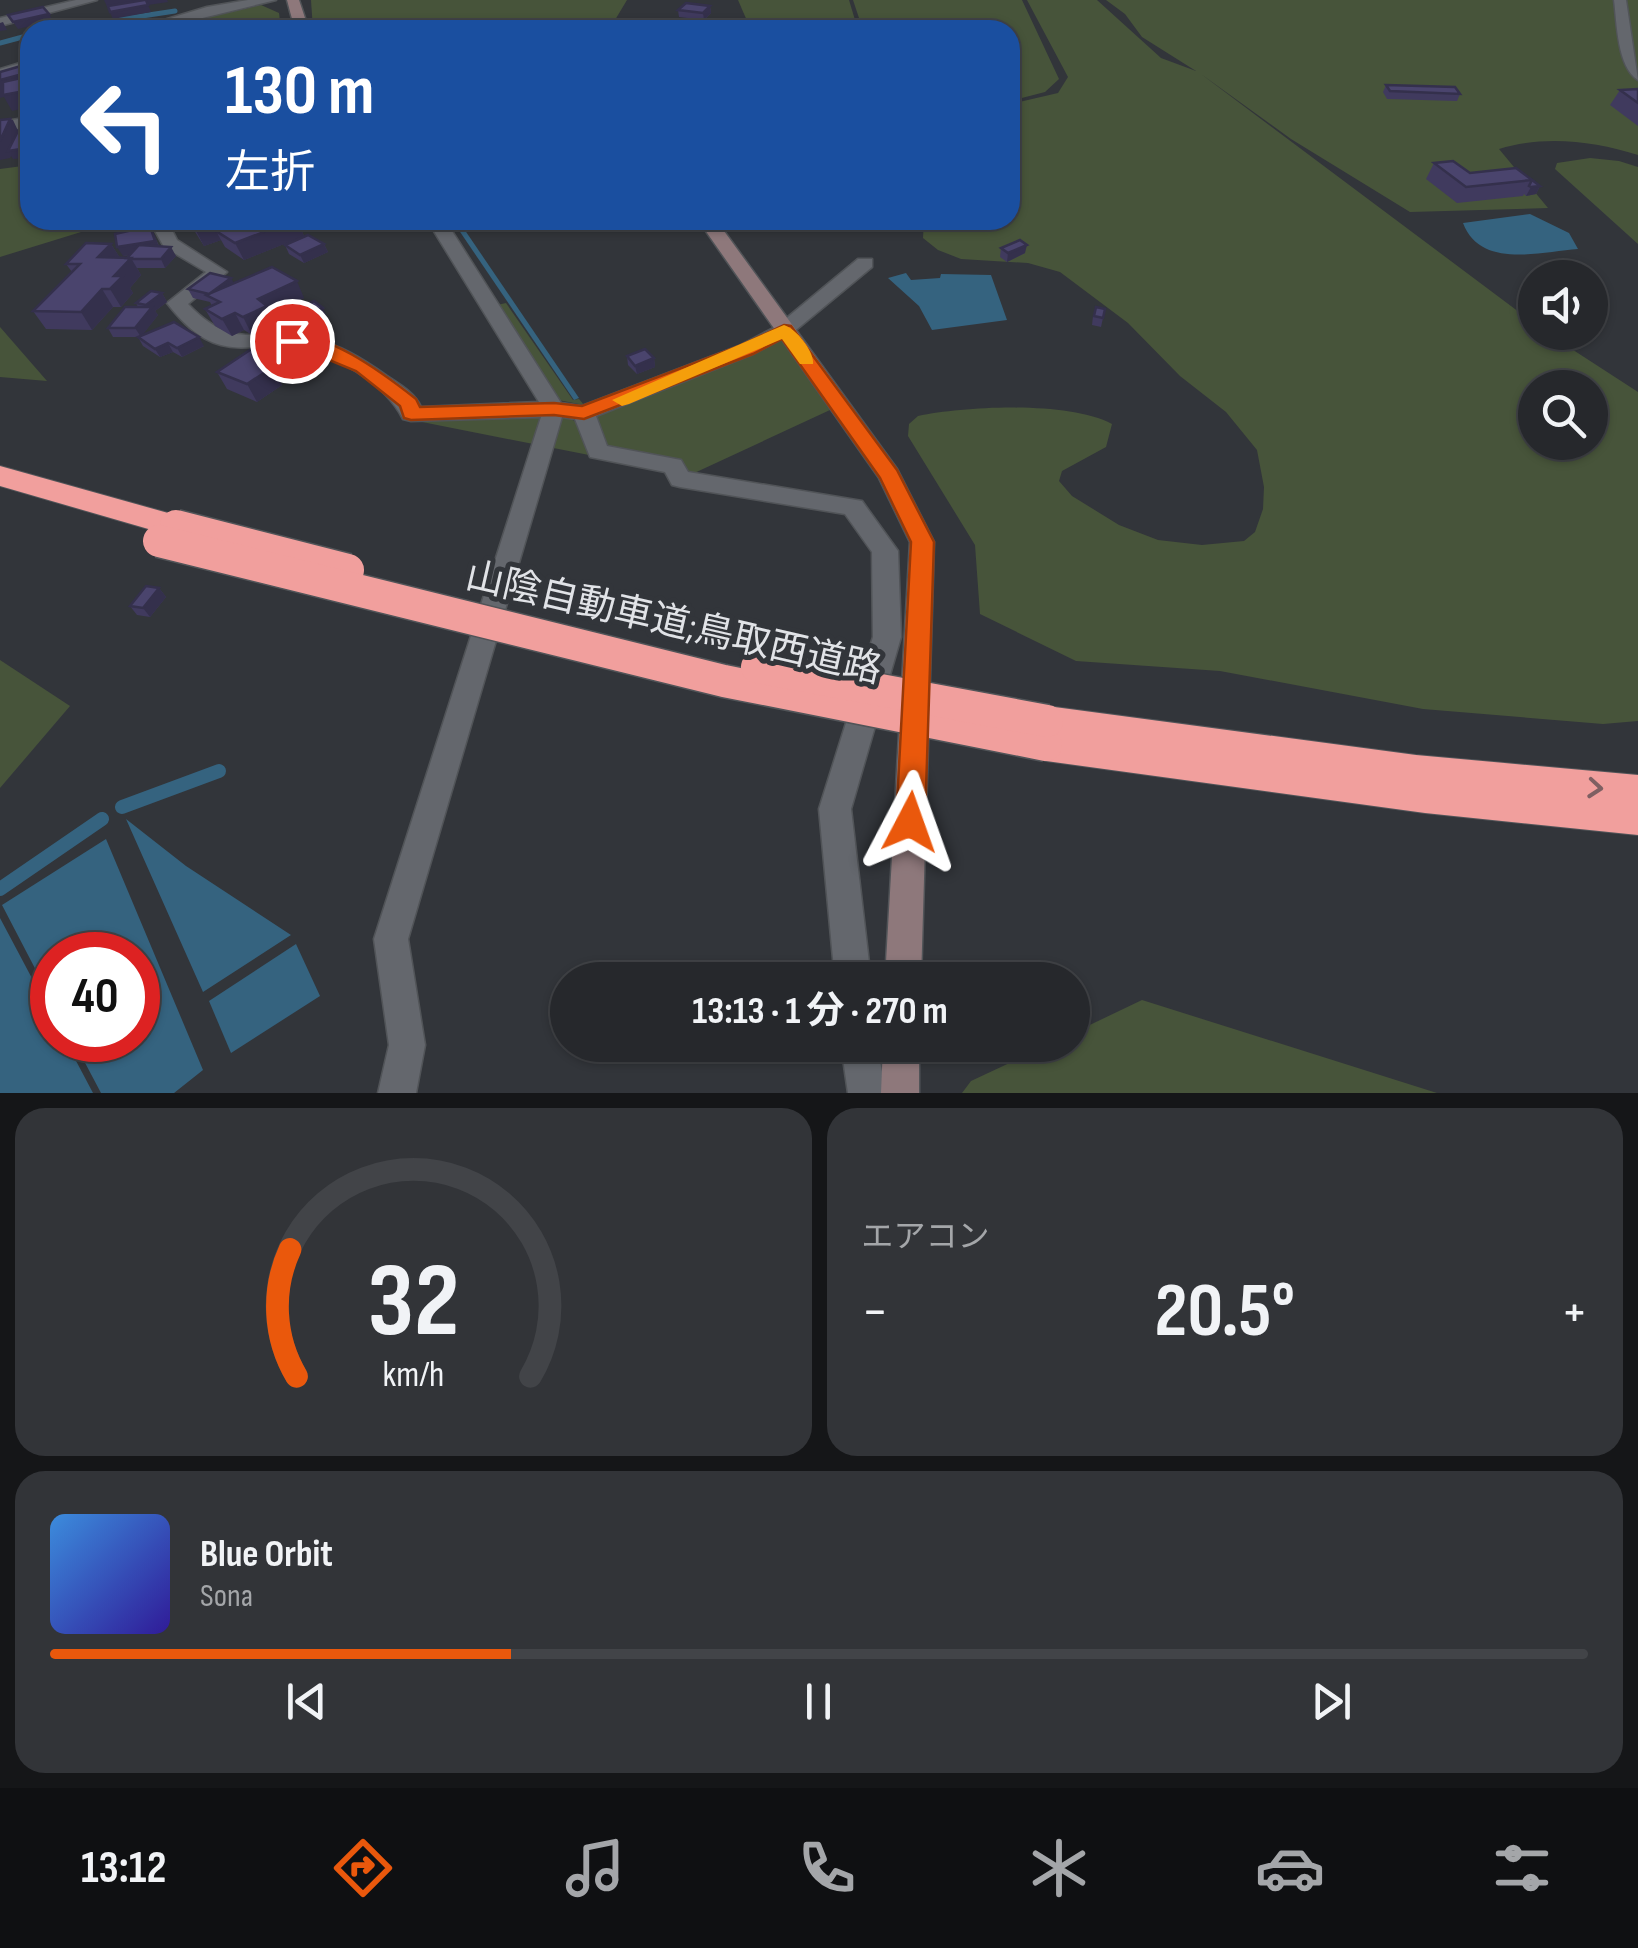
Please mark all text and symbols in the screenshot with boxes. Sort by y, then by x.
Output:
text: 130 m [225,50,374,134]
icon: left [60,60,190,190]
text: 左折 [225,146,315,201]
map controls [1518,260,1608,460]
button: sound [1518,260,1608,350]
pin [250,299,335,384]
icon: arrive [265,314,320,369]
button: search [1518,370,1608,460]
street label: 山陰自動車道;鳥取西道路 [461,554,886,693]
position arrow [858,770,962,874]
one-way arrow [1588,776,1604,798]
speed limit sign: 40 [30,932,160,1062]
text: 13:13 · 1 分 · 270 m [692,989,948,1034]
text: エアコン [862,1218,990,1257]
text: 32 [367,1240,459,1365]
text: 20.5° [1155,1267,1295,1358]
text: − [862,1279,888,1346]
text: + [1561,1279,1588,1346]
text: km/h [382,1354,444,1397]
text: Blue Orbit [200,1532,333,1577]
text: Sona [200,1577,253,1616]
icon: previous [279,1674,334,1729]
icon: pause [791,1674,846,1729]
icon: next [1304,1674,1359,1729]
icon: directions [328,1833,398,1903]
icon: music [560,1833,630,1903]
icon: phone [792,1833,862,1903]
icon: climate [1024,1833,1094,1903]
icon: car [1255,1833,1325,1903]
icon: filters [1487,1833,1557,1903]
text: 13:12 [81,1841,167,1896]

